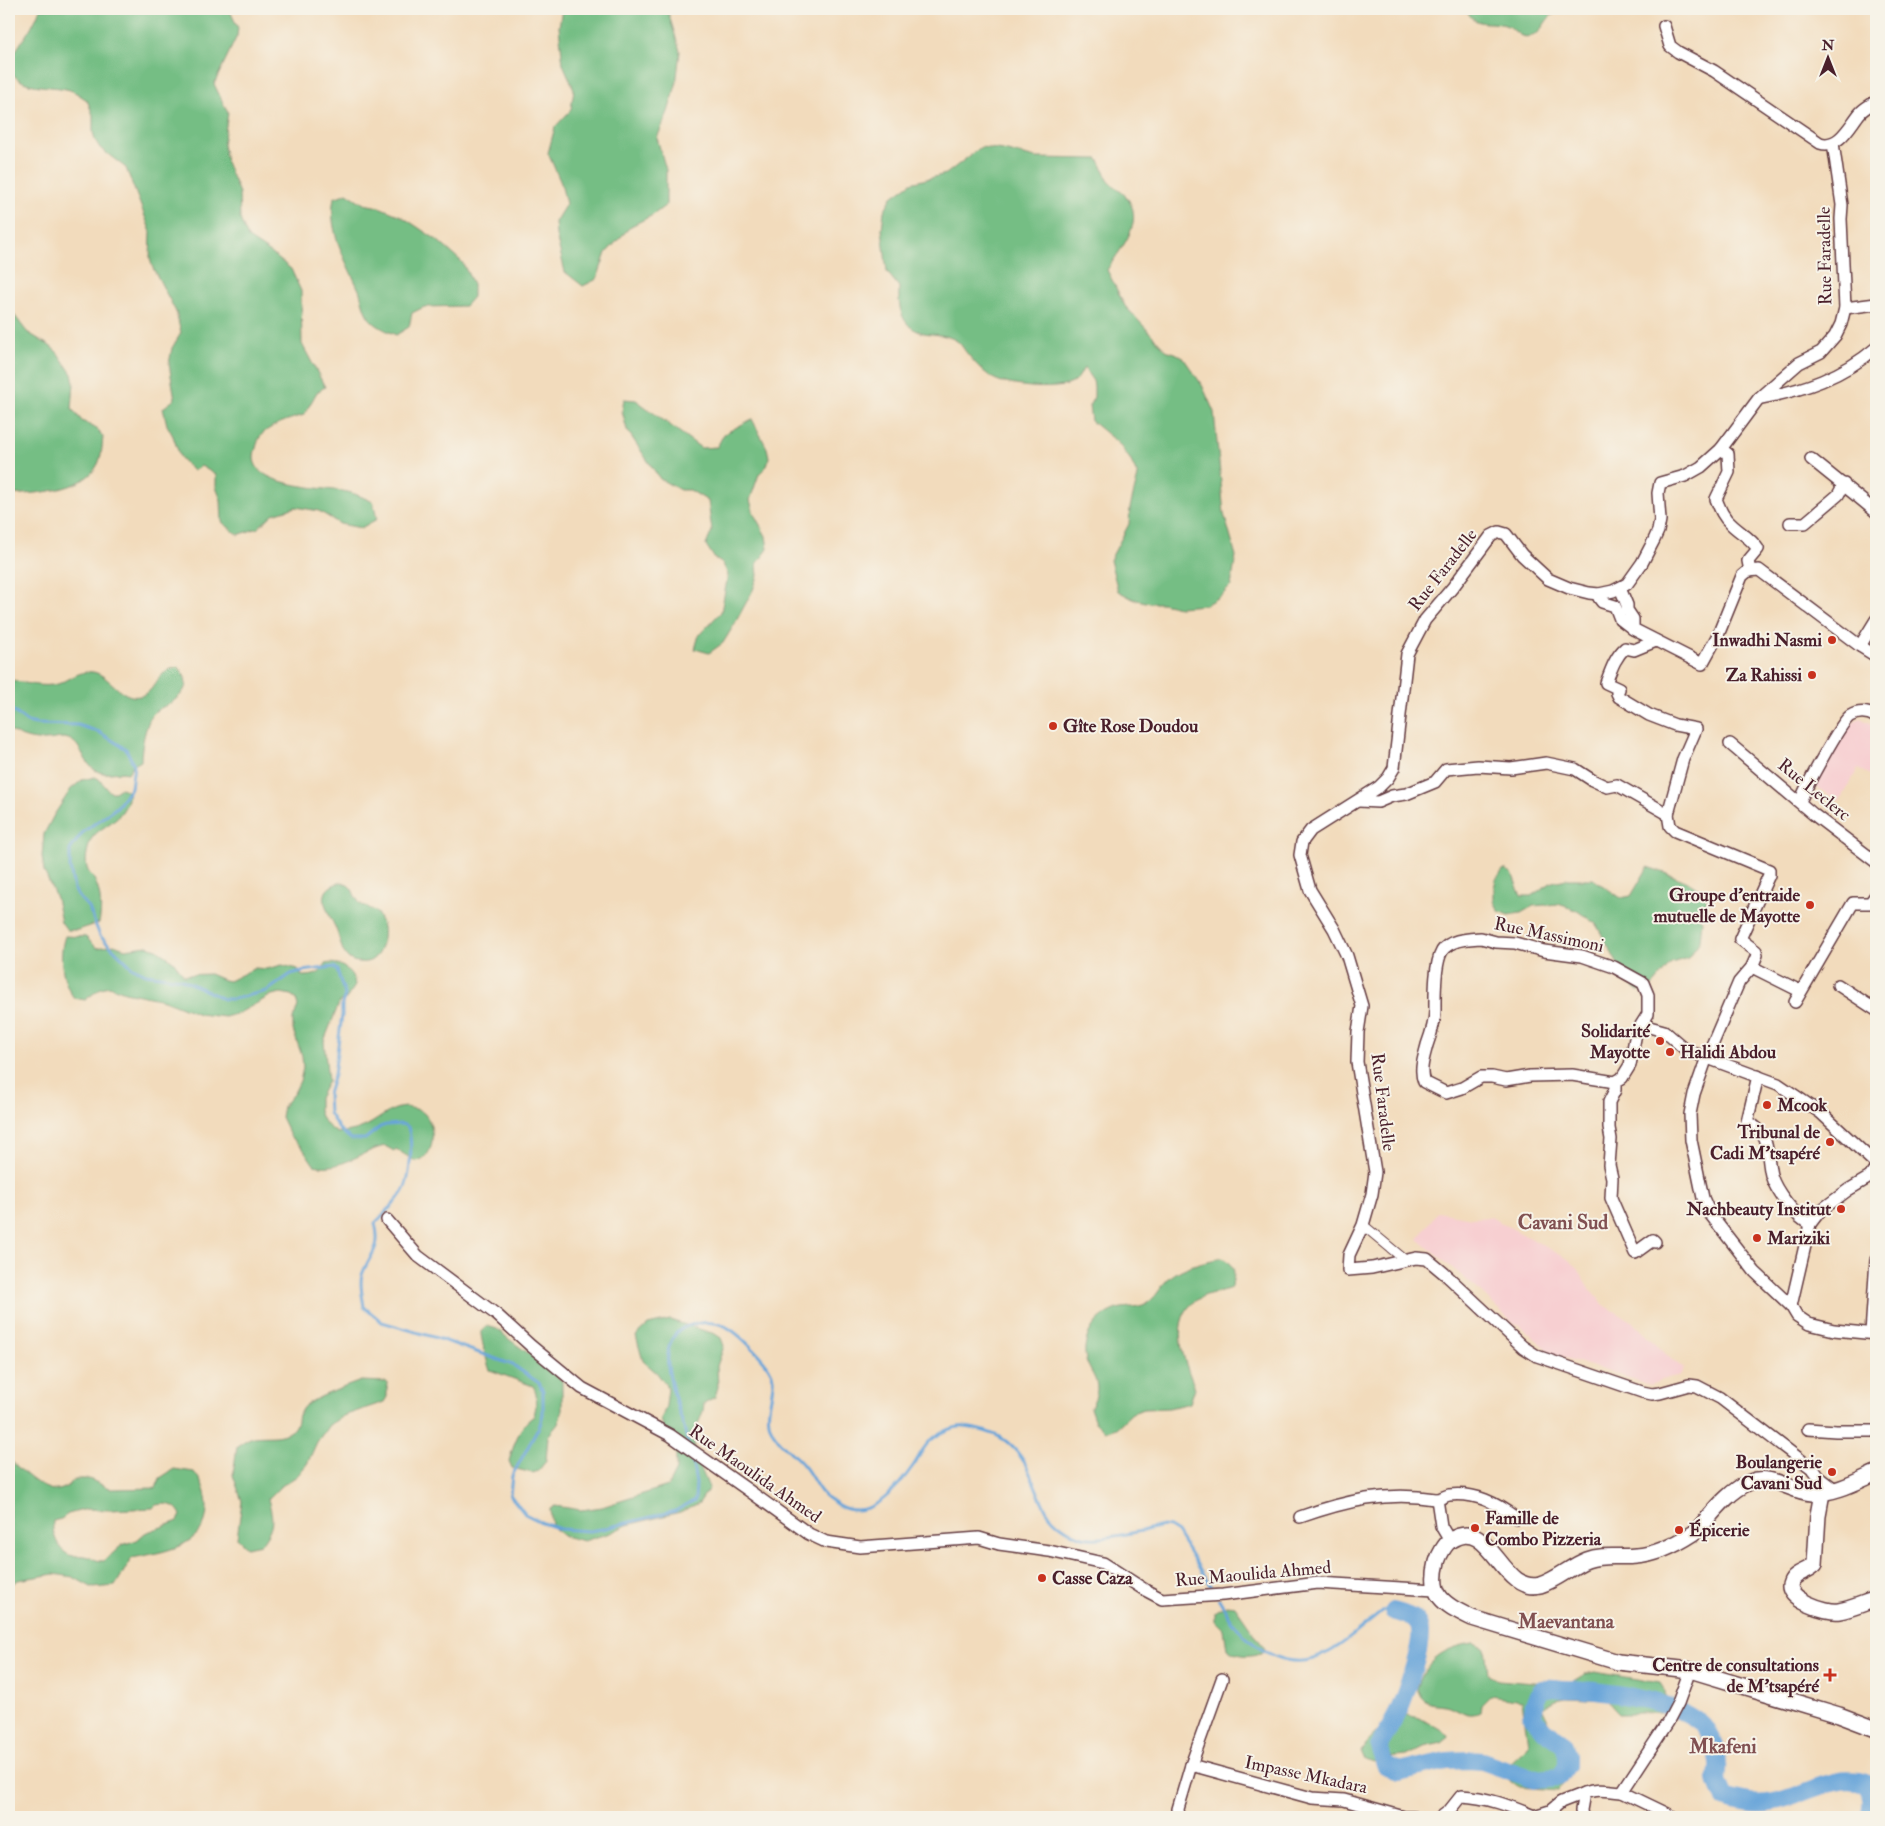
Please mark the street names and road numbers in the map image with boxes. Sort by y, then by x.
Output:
street label: Rue Faradelle [1813,206,1837,306]
street label: Rue Faradelle [1404,524,1483,616]
street label: Rue Leclerc [1773,754,1855,826]
street label: Rue Massimoni [1492,912,1606,958]
street label: Rue Faradelle [1366,1052,1400,1153]
street label: Rue Maoulida Ahmed [684,1420,826,1528]
street label: Rue Maoulida Ahmed [1174,1556,1332,1592]
street label: Impasse Mkadara [1242,1751,1370,1799]

